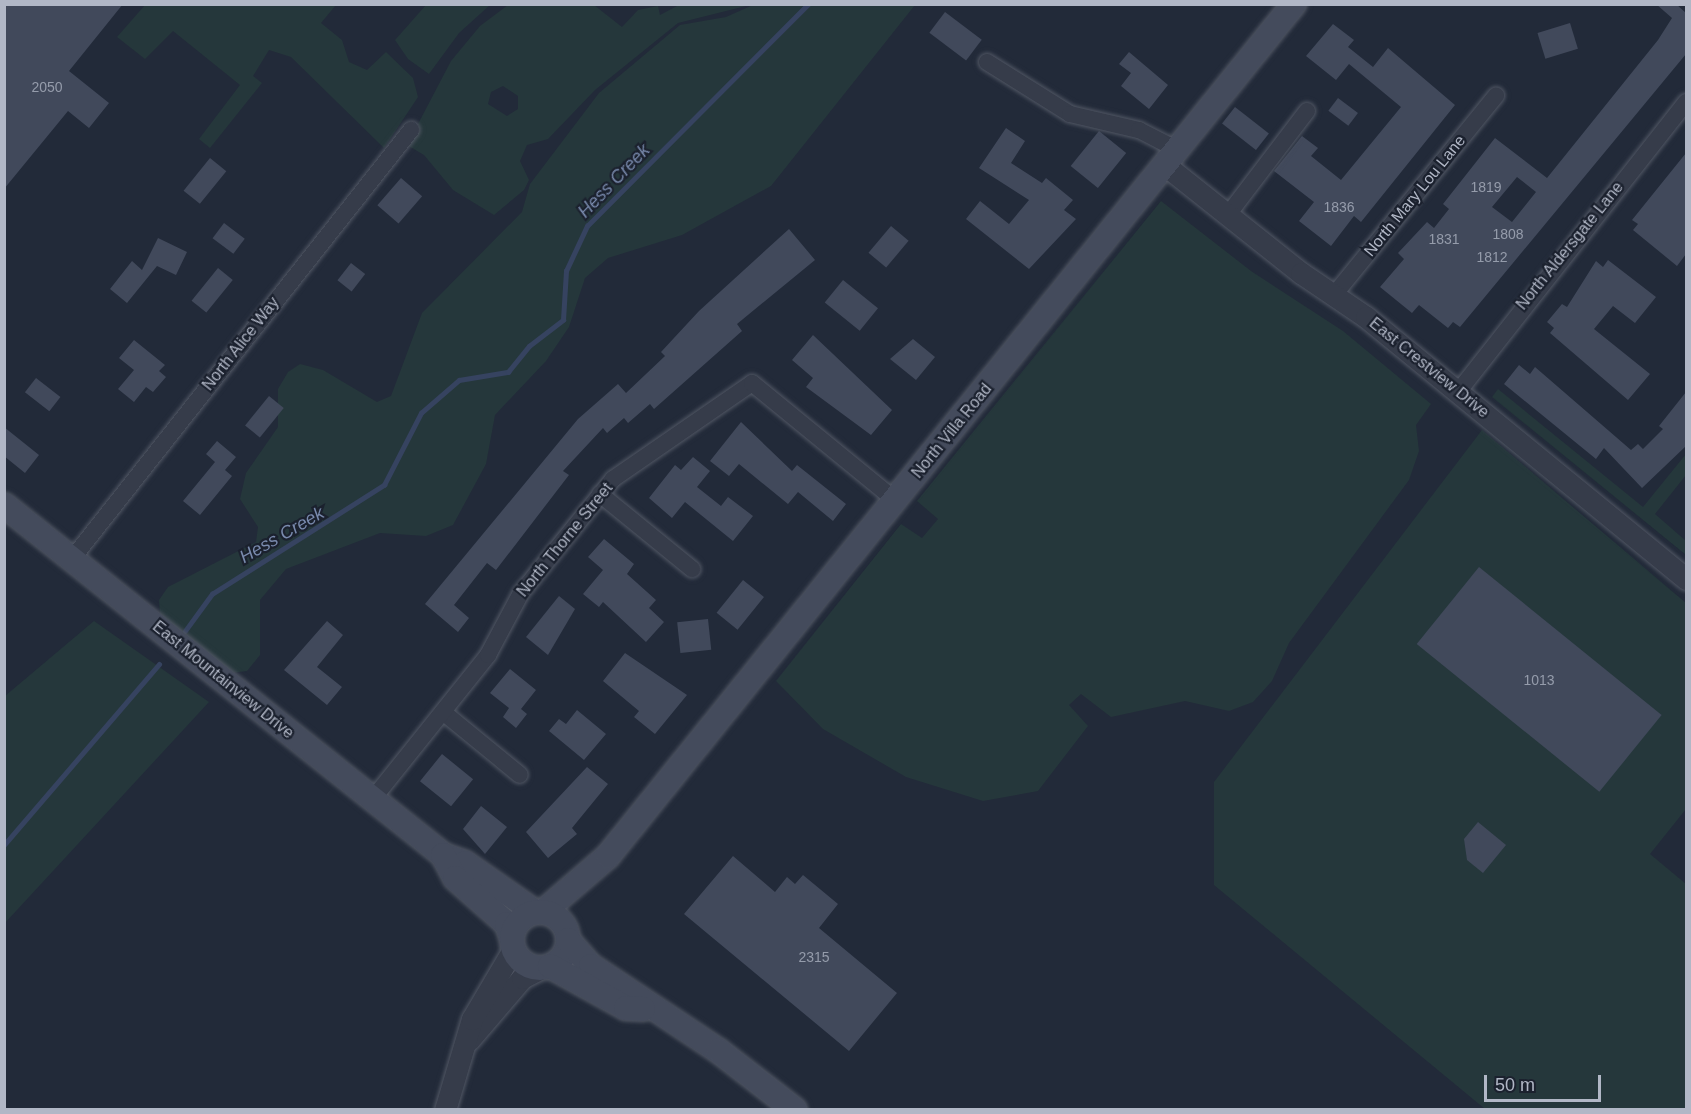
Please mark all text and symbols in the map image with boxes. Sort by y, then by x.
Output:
house number: 2050 [31,79,63,95]
street label: North Mary Lou Lane [1360,132,1470,260]
water label: Hess Creek [574,140,654,222]
street label: North Aldersgate Lane [1512,178,1628,314]
house number: 1819 [1470,179,1502,195]
house number: 1836 [1323,199,1355,215]
house number: 1808 [1492,226,1524,242]
house number: 1831 [1428,231,1460,247]
house number: 1812 [1476,249,1508,265]
street label: North Alice Way [198,293,284,395]
street label: East Crestview Drive [1365,314,1493,422]
street label: North Villa Road [908,380,996,482]
street label: North Thorne Street [513,479,617,601]
water label: Hess Creek [236,502,328,568]
street label: East Mountainview Drive [149,617,297,743]
house number: 1013 [1523,672,1555,688]
house number: 2315 [798,949,830,965]
scale bar [1487,1063,1604,1101]
text: 50 m [1495,1075,1535,1095]

